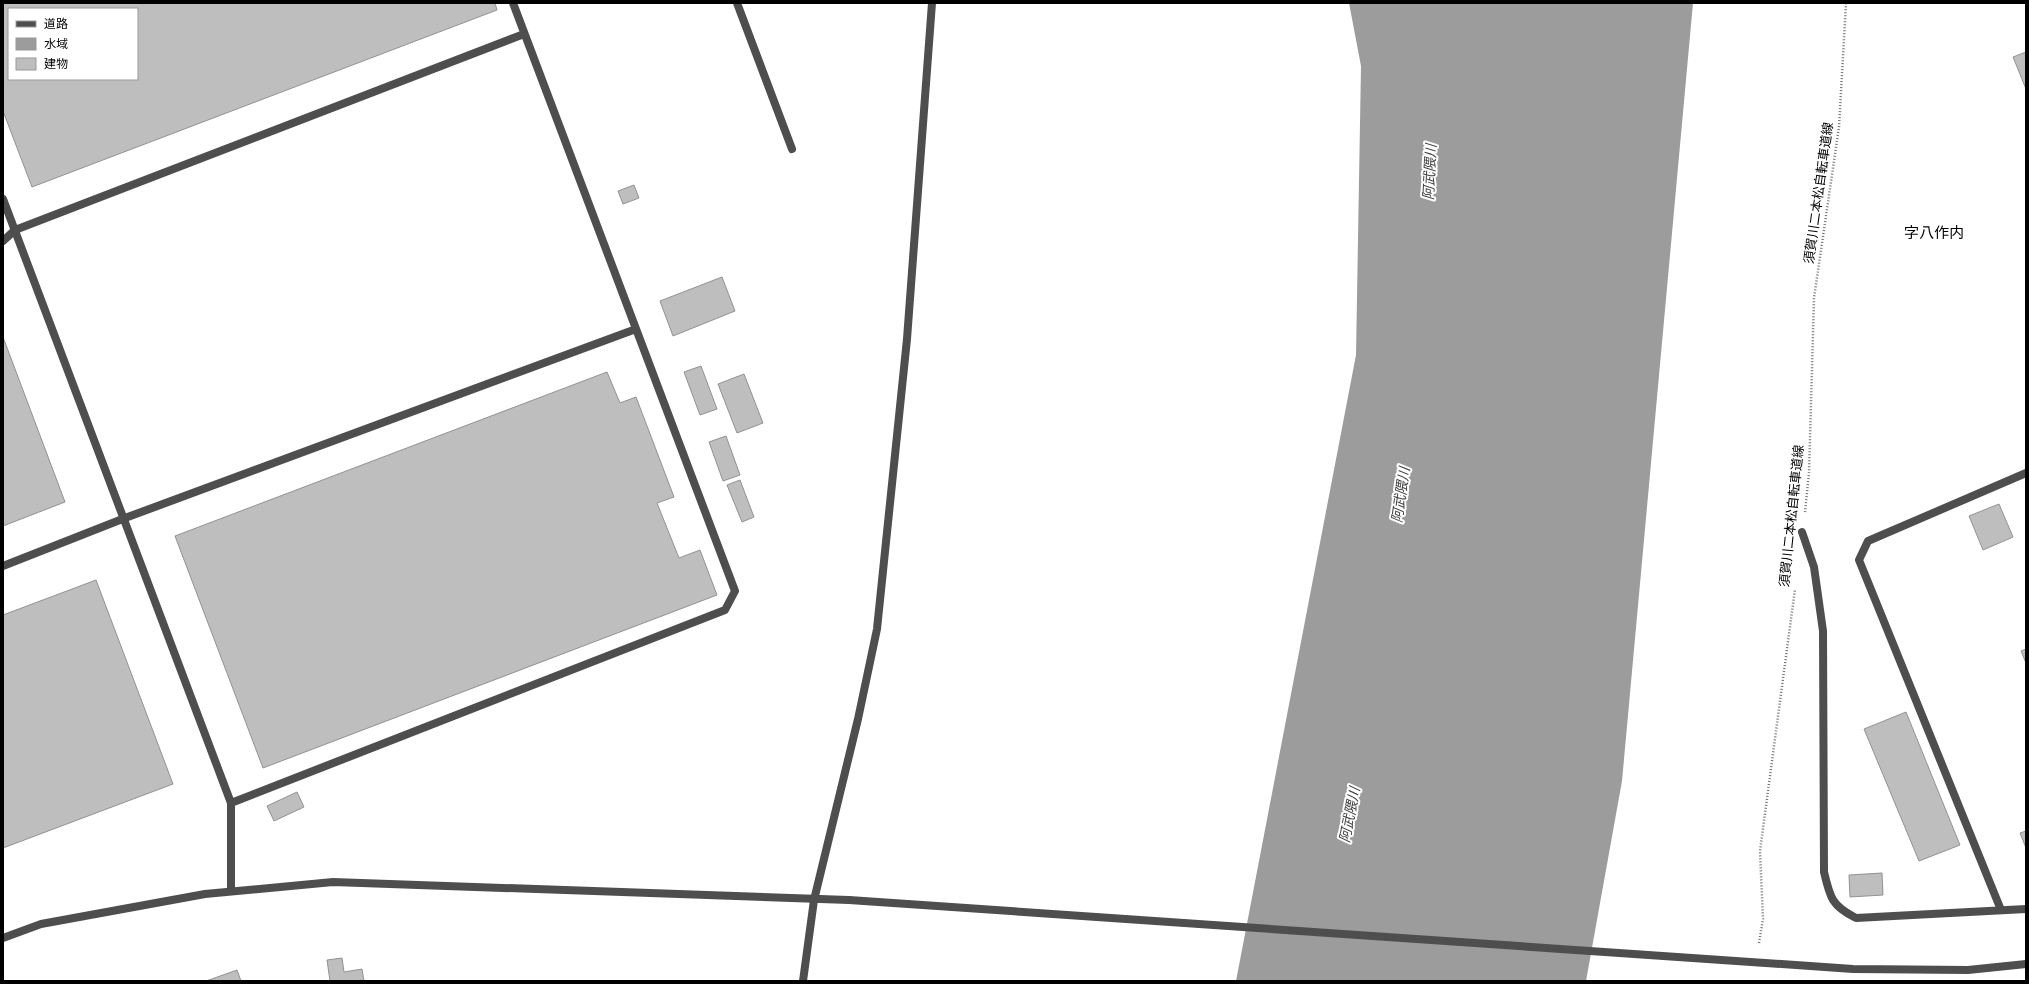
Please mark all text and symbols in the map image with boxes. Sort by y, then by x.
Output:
legend [8,8,138,80]
text: 道路 [44,17,68,31]
text: 水域 [44,37,68,51]
text: 建物 [44,57,68,71]
street label: 須賀川二本松自転車道線 [1801,121,1837,265]
water label: 阿武隈川 [1420,142,1440,200]
district label: 字八作内 [1904,224,1964,242]
street label: 須賀川二本松自転車道線 [1777,444,1807,588]
water label: 阿武隈川 [1389,464,1414,524]
water label: 阿武隈川 [1336,784,1364,844]

